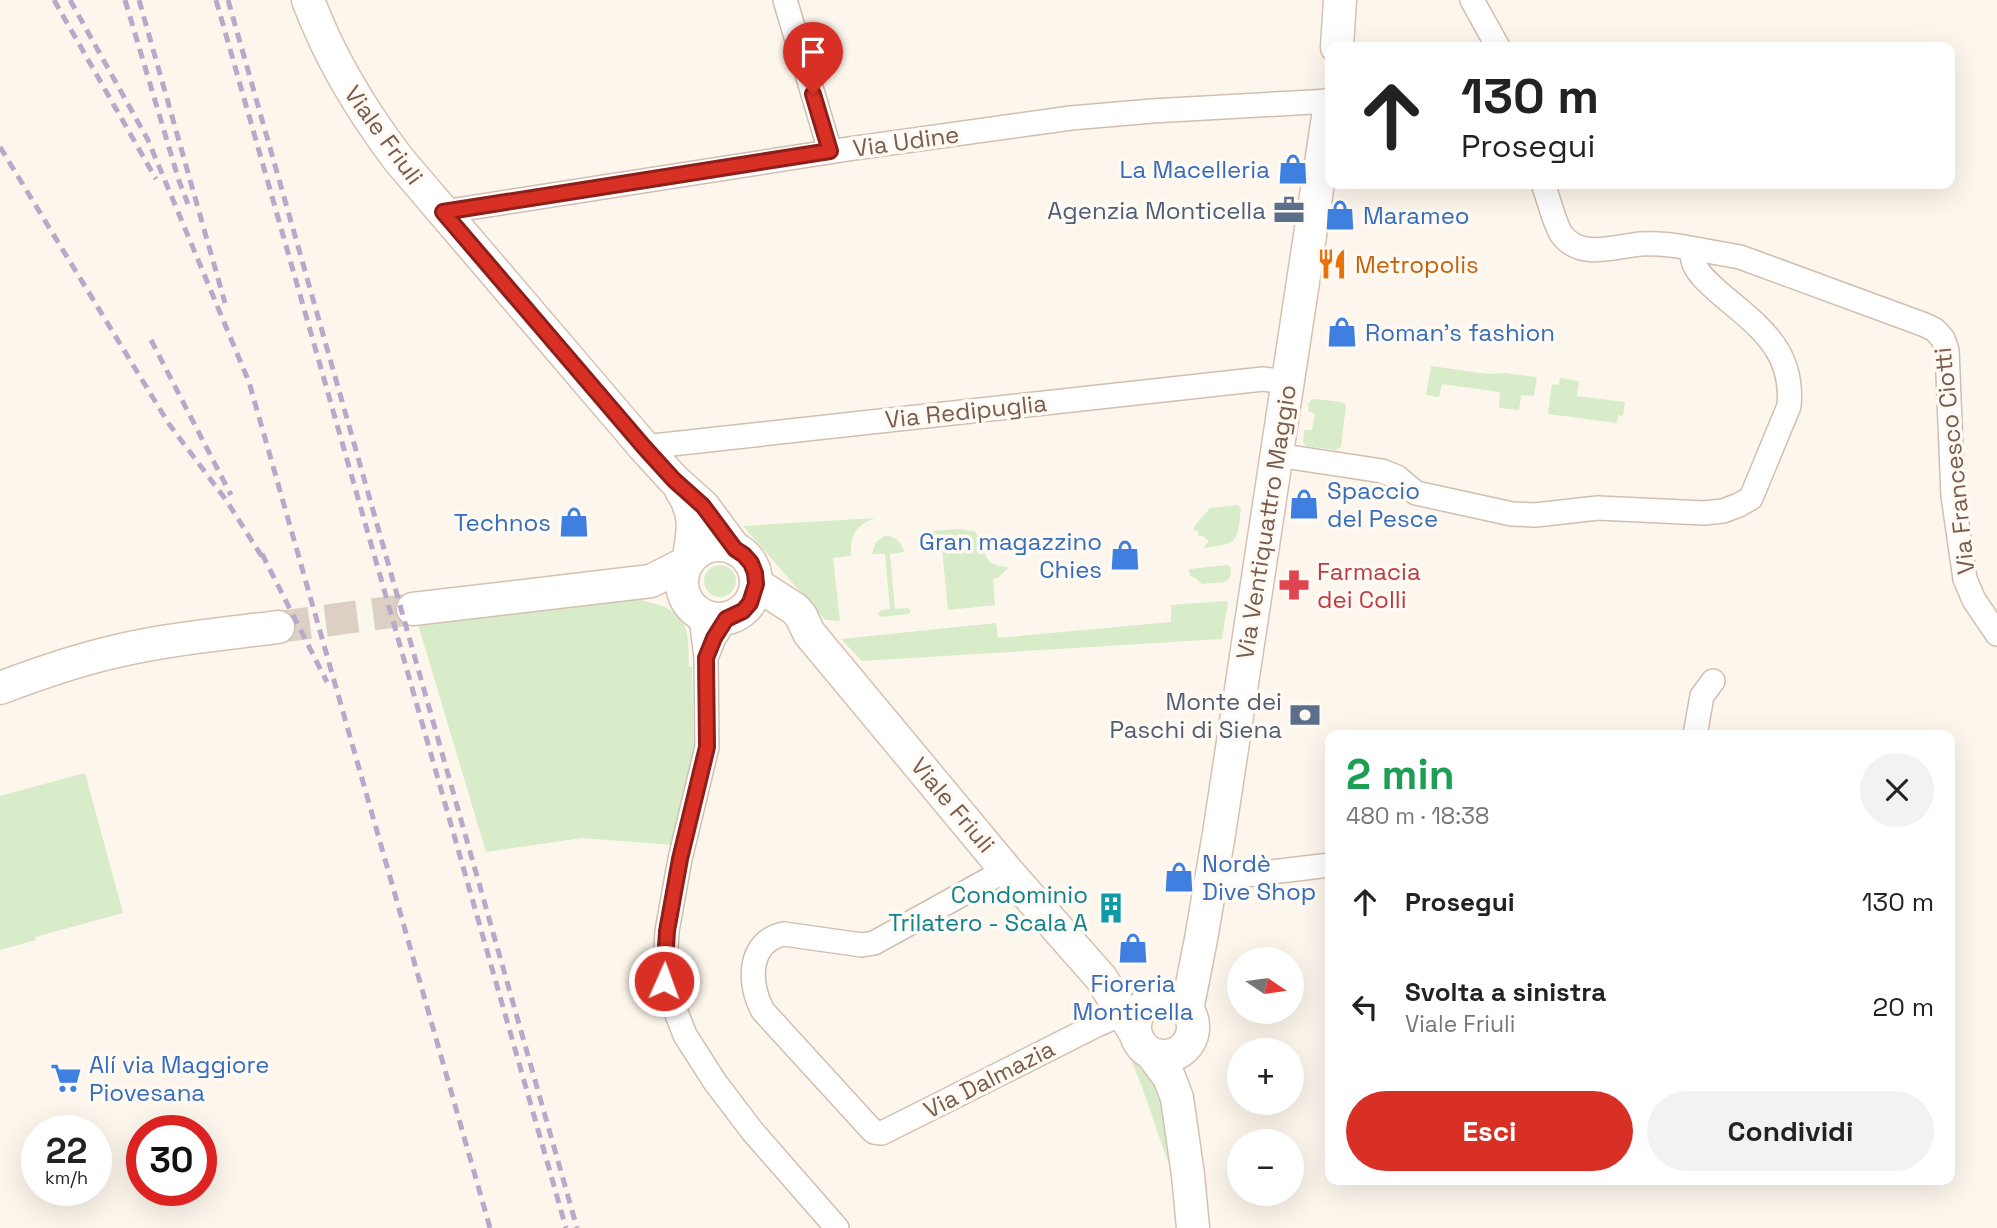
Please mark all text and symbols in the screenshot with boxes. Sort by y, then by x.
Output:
pin [783,22,843,94]
icon: arrive [794,33,832,71]
text: 130 m [1461,65,1599,127]
icon: ahead [1346,70,1437,161]
street label: Viale Friuli [338,79,430,191]
street label: Via Udine [851,118,961,164]
text: Prosegui [1461,126,1595,166]
shop icon: La Macelleria [1276,152,1310,186]
place label: La Macelleria [1119,154,1270,185]
office icon: Agenzia Monticella [1272,193,1306,227]
place label: Agenzia Monticella [1047,195,1266,226]
shop icon: Marameo [1323,198,1357,232]
place label: Marameo [1363,200,1470,231]
restaurant icon: Metropolis [1315,247,1349,281]
place label: Metropolis [1355,249,1479,280]
shop icon: Roman's fashion [1325,315,1359,349]
place label: Roman's fashion [1365,317,1555,348]
street label: Via Francesco Ciotti [1927,346,1981,576]
street label: Via Ventiquattro Maggio [1229,382,1303,662]
street label: Via Redipuglia [884,387,1049,435]
place label: Spaccio del Pesce [1327,475,1438,534]
shop icon: Spaccio del Pesce [1287,487,1321,521]
shop icon: Technos [557,505,591,539]
place label: Technos [454,507,551,538]
place label: Gran magazzino Chies [919,526,1102,585]
shop icon: Gran magazzino Chies [1108,538,1142,572]
place label: Farmacia dei Colli [1317,556,1421,615]
pharmacy icon: Farmacia dei Colli [1277,568,1311,602]
place label: Monte dei Paschi di Siena [1110,686,1282,745]
bank icon: Monte dei Paschi di Siena [1288,698,1322,732]
text: 2 min [1346,748,1455,801]
street label: Viale Friuli [904,751,1002,859]
button: close [1860,753,1934,827]
text: 480 m · 18:38 [1346,801,1489,831]
place label: Nordè Dive Shop [1202,848,1316,907]
shop icon: Nordè Dive Shop [1162,860,1196,894]
place label: Condominio Trilatero - Scala A [888,879,1088,938]
icon: ahead [1346,883,1384,921]
text: Prosegui [1405,885,1515,919]
text: 130 m [1862,885,1934,919]
building icon: Condominio Trilatero - Scala A [1094,891,1128,925]
shop icon: Fioreria Monticella [1116,931,1150,965]
position arrow [627,944,701,1018]
north arrow [1227,947,1304,1024]
map controls [1227,947,1304,1206]
place label: Fioreria Monticella [1072,968,1194,1027]
text: Svolta a sinistra [1405,975,1606,1009]
icon: left [1346,988,1384,1026]
text: 20 m [1873,990,1934,1024]
text: Viale Friuli [1405,1009,1515,1039]
street label: Via Dalmazia [918,1033,1060,1125]
button: + [1227,1038,1304,1115]
place label: Alí via Maggiore Piovesana [89,1049,269,1108]
supermarket icon: Alí via Maggiore Piovesana [49,1061,83,1095]
button: Esci [1346,1091,1633,1171]
button: Condividi [1647,1091,1934,1171]
speed limit sign: 30 [126,1115,217,1206]
text: 22 [46,1129,87,1173]
button: − [1227,1129,1304,1206]
text: km/h [45,1166,88,1189]

